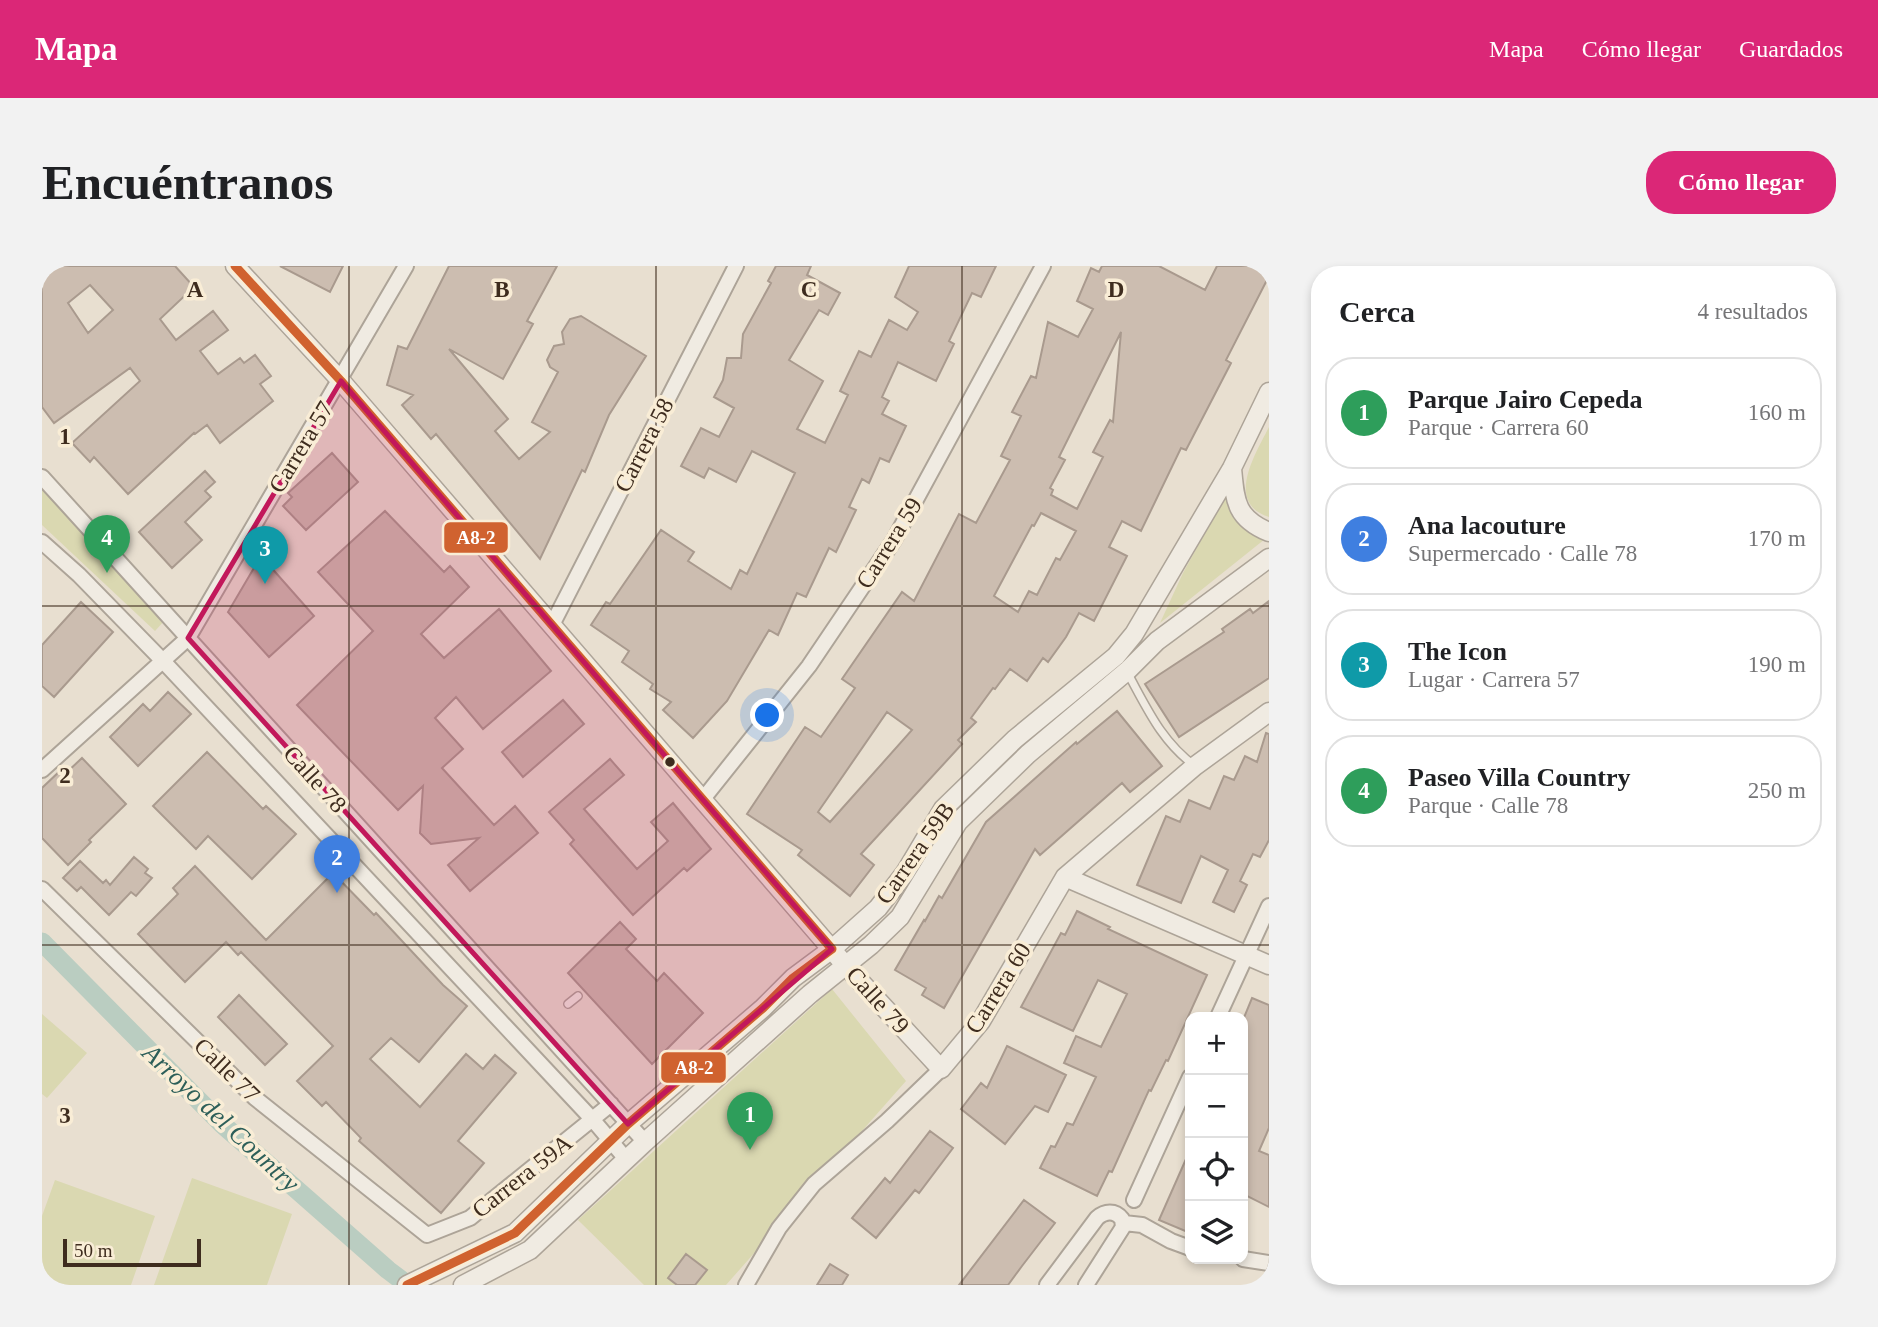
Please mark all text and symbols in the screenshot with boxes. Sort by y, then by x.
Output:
text: Mapa [35,31,118,67]
text: Mapa [1489,36,1544,62]
text: Cómo llegar [1582,36,1701,62]
text: Guardados [1739,36,1843,62]
button: Cómo llegar [1646,151,1836,214]
text: Encuéntranos [42,155,333,210]
text: A [187,277,204,302]
text: B [494,277,510,302]
text: C [801,277,817,302]
text: D [1108,277,1124,302]
text: Cerca [1339,295,1415,328]
text: 4 resultados [1697,299,1808,324]
text: Parque Jairo Cepeda [1408,385,1642,414]
street label: Carrera 58 [609,394,679,496]
street label: Carrera 57 [264,397,338,497]
text: 1 [1358,400,1370,425]
text: 160 m [1748,400,1806,425]
text: Parque · Carrera 60 [1408,415,1589,440]
text: 1 [59,424,71,449]
street label: Carrera 59 [851,493,927,593]
text: Ana lacouture [1408,511,1566,540]
pin: 4 [84,515,130,573]
line badge: A8-2 [443,521,509,554]
pin: 3 [242,526,288,584]
text: 2 [1358,526,1370,551]
text: 170 m [1748,526,1806,551]
text: A8-2 [456,527,496,548]
text: Supermercado · Calle 78 [1408,541,1637,566]
text: The Icon [1408,637,1507,666]
text: 3 [1358,652,1370,677]
text: 190 m [1748,652,1806,677]
text: Lugar · Carrera 57 [1408,667,1580,692]
your location [750,698,784,732]
street label: Calle 78 [278,740,352,818]
unlabelled marker [663,755,677,769]
text: 2 [59,763,71,788]
text: Paseo Villa Country [1408,763,1630,792]
text: 4 [1358,778,1370,803]
text: 250 m [1748,778,1806,803]
text: Parque · Calle 78 [1408,793,1568,818]
street label: Carrera 59B [871,797,959,909]
pin: 2 [314,835,360,893]
street label: Carrera 60 [960,938,1036,1038]
street label: Calle 79 [841,961,915,1039]
map controls [1185,1012,1248,1264]
button: + [1185,1012,1248,1075]
street label: Calle 77 [189,1033,265,1107]
water label: Arroyo del Country [136,1037,305,1198]
line badge: A8-2 [660,1051,727,1084]
text: A8-2 [674,1057,714,1078]
button: − [1185,1075,1248,1138]
pin: 1 [727,1092,773,1150]
text: 3 [59,1103,71,1128]
street label: Carrera 59A [467,1129,578,1223]
button: locate [1185,1138,1248,1201]
button: layers [1185,1201,1248,1264]
scale bar [63,1236,201,1268]
text: 50 m [74,1240,113,1261]

